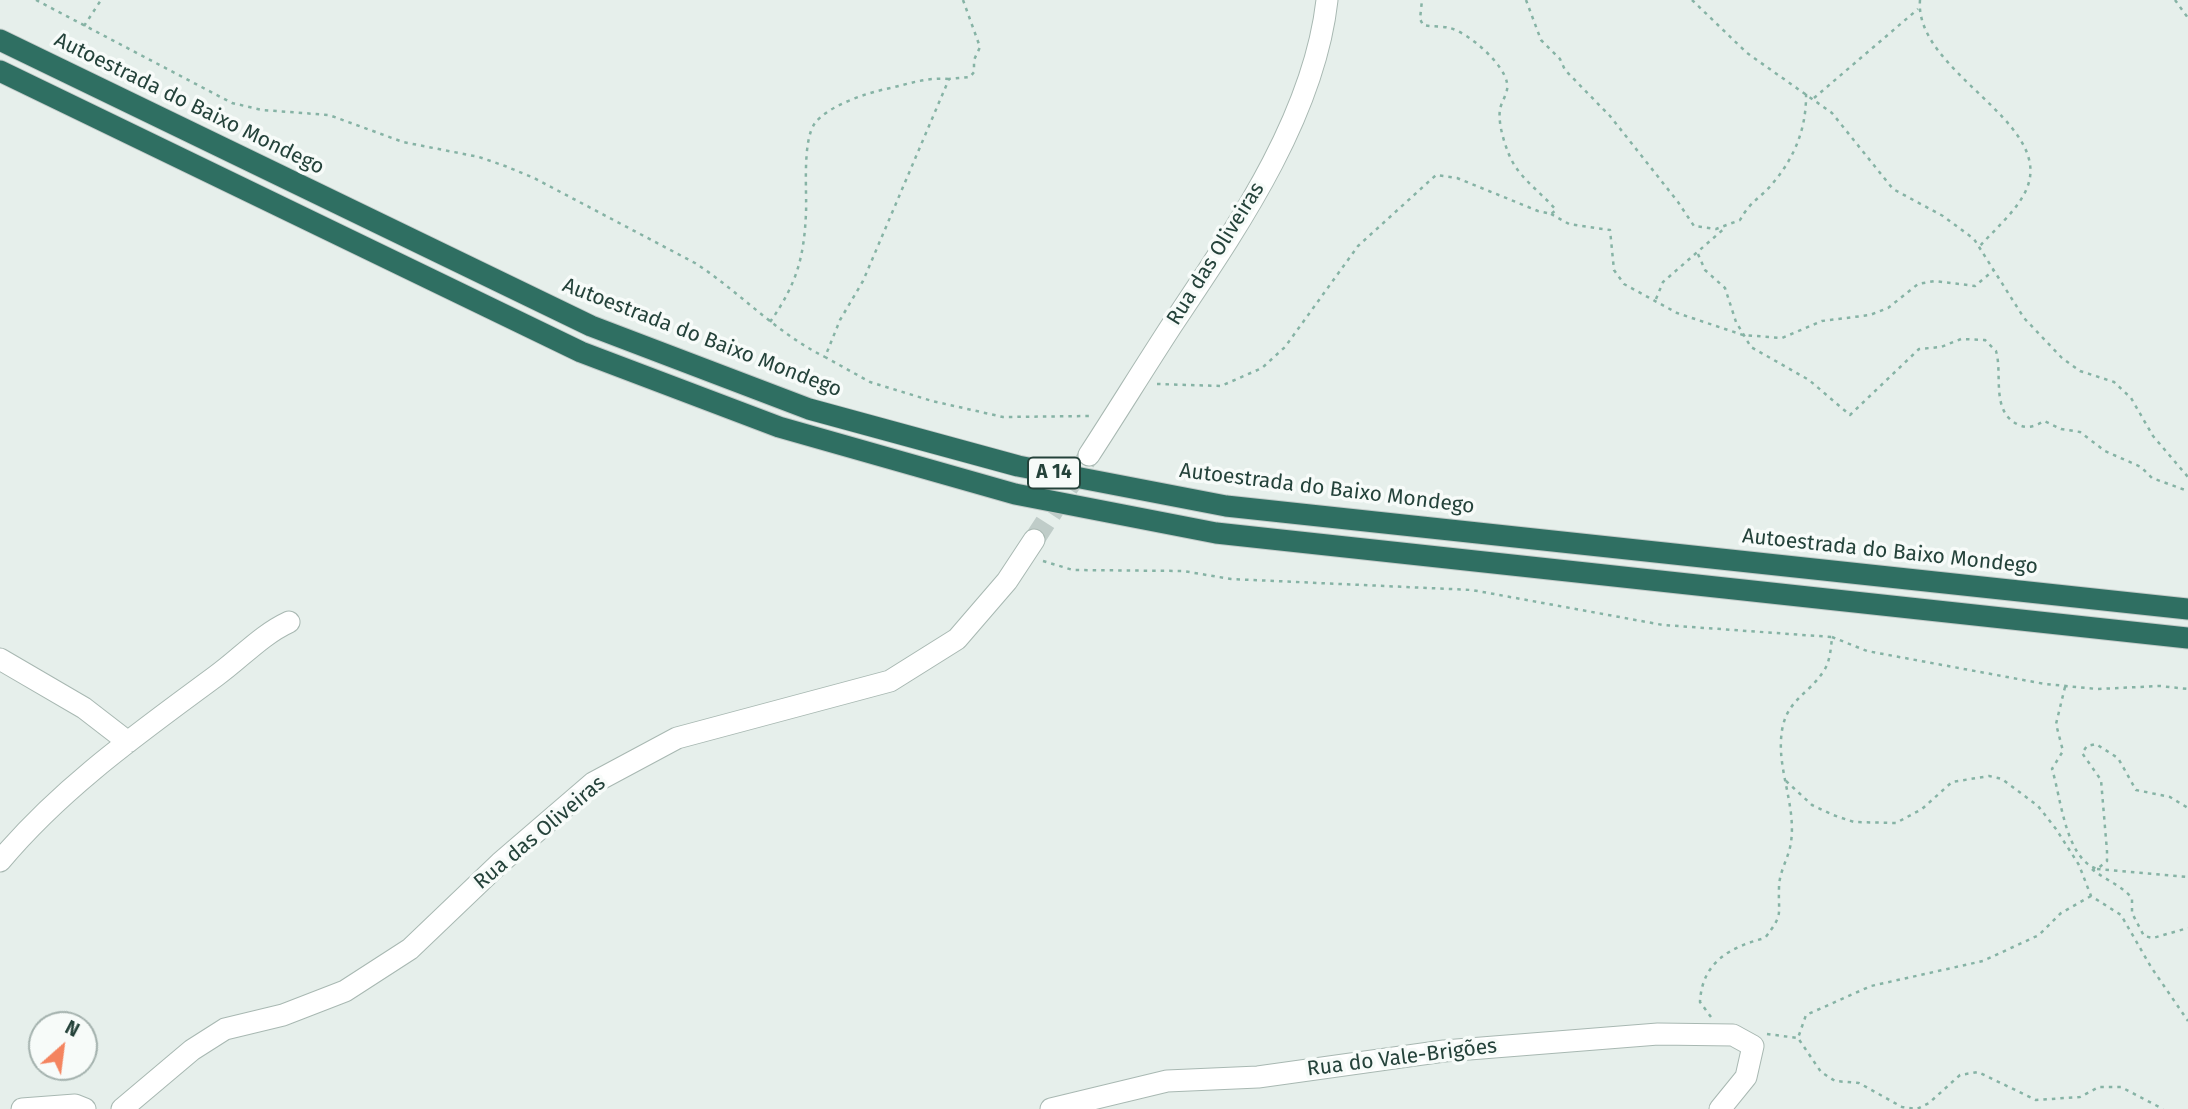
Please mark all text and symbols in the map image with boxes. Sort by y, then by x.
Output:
street label: Autoestrada do Baixo Mondego [50,28,328,180]
street label: Rua das Oliveiras [1162,178,1270,330]
street label: Autoestrada do Baixo Mondego [559,273,845,403]
road number: A 14 [1028,458,1080,488]
street label: Autoestrada do Baixo Mondego [1178,458,1476,520]
street label: Autoestrada do Baixo Mondego [1741,524,2039,580]
street label: Rua das Oliveiras [469,771,611,895]
north arrow [28,1011,98,1081]
text: N [61,1016,83,1042]
street label: Rua do Vale-Brigões [1306,1034,1498,1082]

